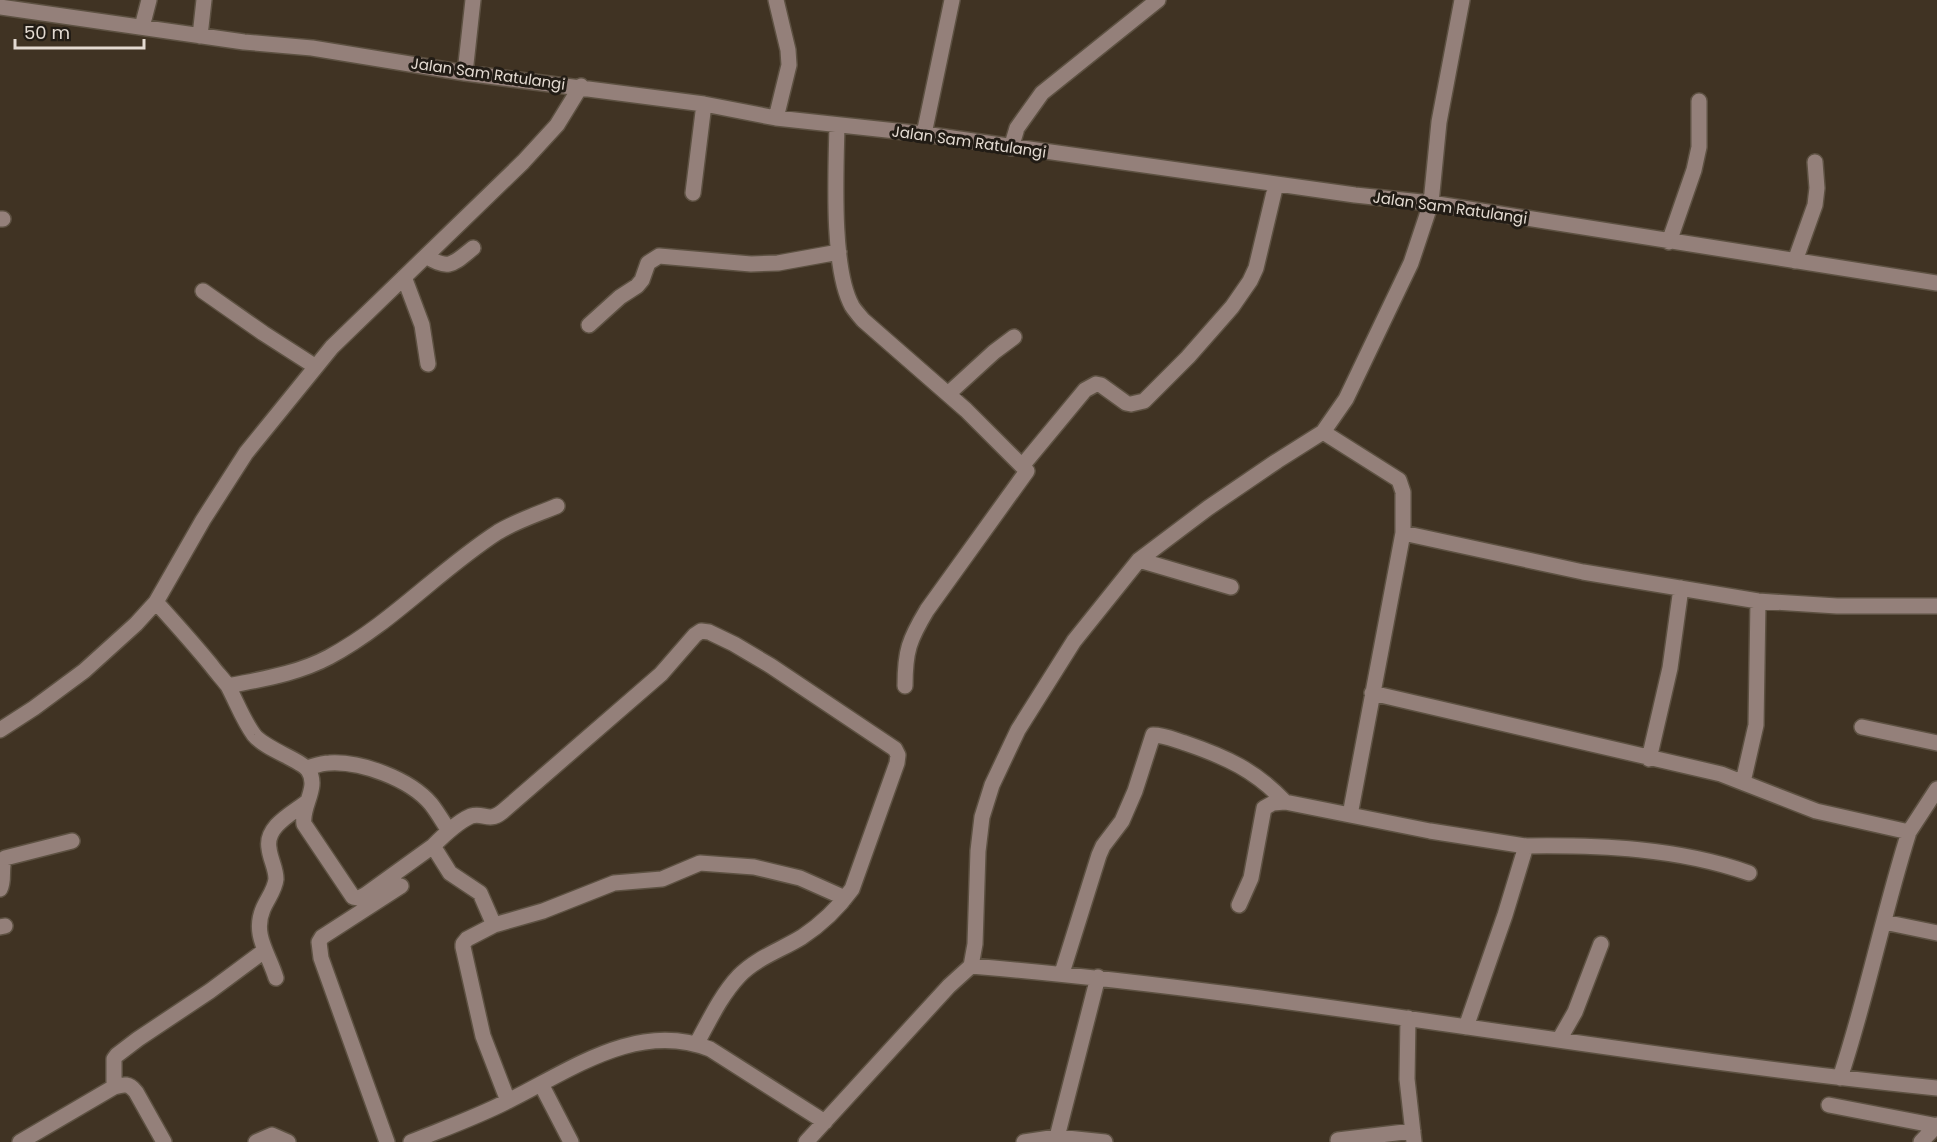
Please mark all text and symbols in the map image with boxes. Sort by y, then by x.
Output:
scale bar [15,12,144,50]
text: 50 m [24,20,70,45]
street label: Jalan Sam Ratulangi [410,52,567,95]
street label: Jalan Sam Ratulangi [891,120,1048,163]
street label: Jalan Sam Ratulangi [1372,186,1529,229]

